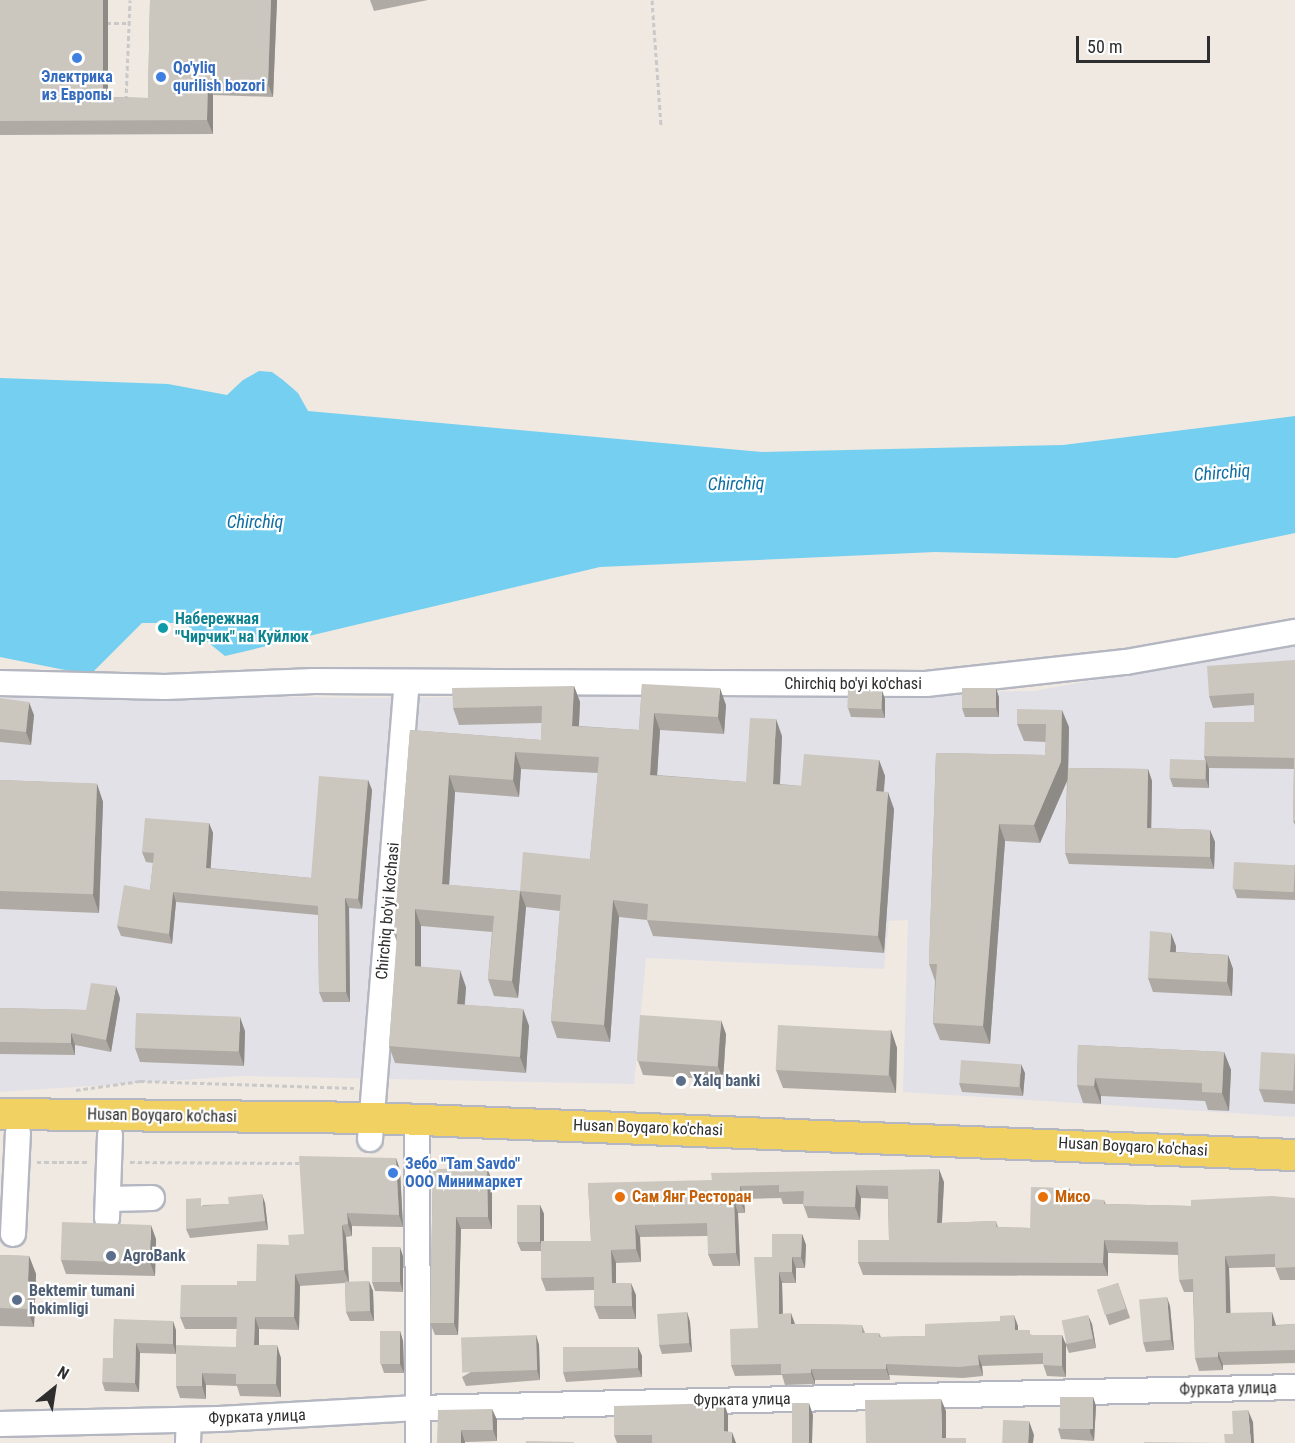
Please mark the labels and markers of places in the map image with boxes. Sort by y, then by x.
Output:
marker: Электрика из Европы [70,51,84,65]
place label: Qo'yliq qurilish bozori [173,58,265,96]
place label: Электрика из Европы [41,67,113,105]
marker: Qo'yliq qurilish bozori [154,70,168,84]
place label: Набережная "Чирчик" на Куйлюк [175,609,309,647]
marker: Набережная "Чирчик" на Куйлюк [156,621,170,635]
place label: Xalq banki [693,1071,760,1091]
marker: Xalq banki [674,1074,688,1088]
place label: Зебо "Tam Savdo" ООО Минимаркет [405,1154,523,1192]
marker: Зебо "Tam Savdo" ООО Минимаркет [386,1166,400,1180]
place label: Сам Янг Ресторан [632,1187,751,1207]
place label: Мисо [1055,1187,1090,1207]
marker: Сам Янг Ресторан [613,1190,627,1204]
marker: Мисо [1036,1190,1050,1204]
place label: AgroBank [123,1246,186,1266]
marker: AgroBank [104,1249,118,1263]
place label: Bektemir tumani hokimligi [29,1281,135,1319]
marker: Bektemir tumani hokimligi [10,1293,24,1307]

